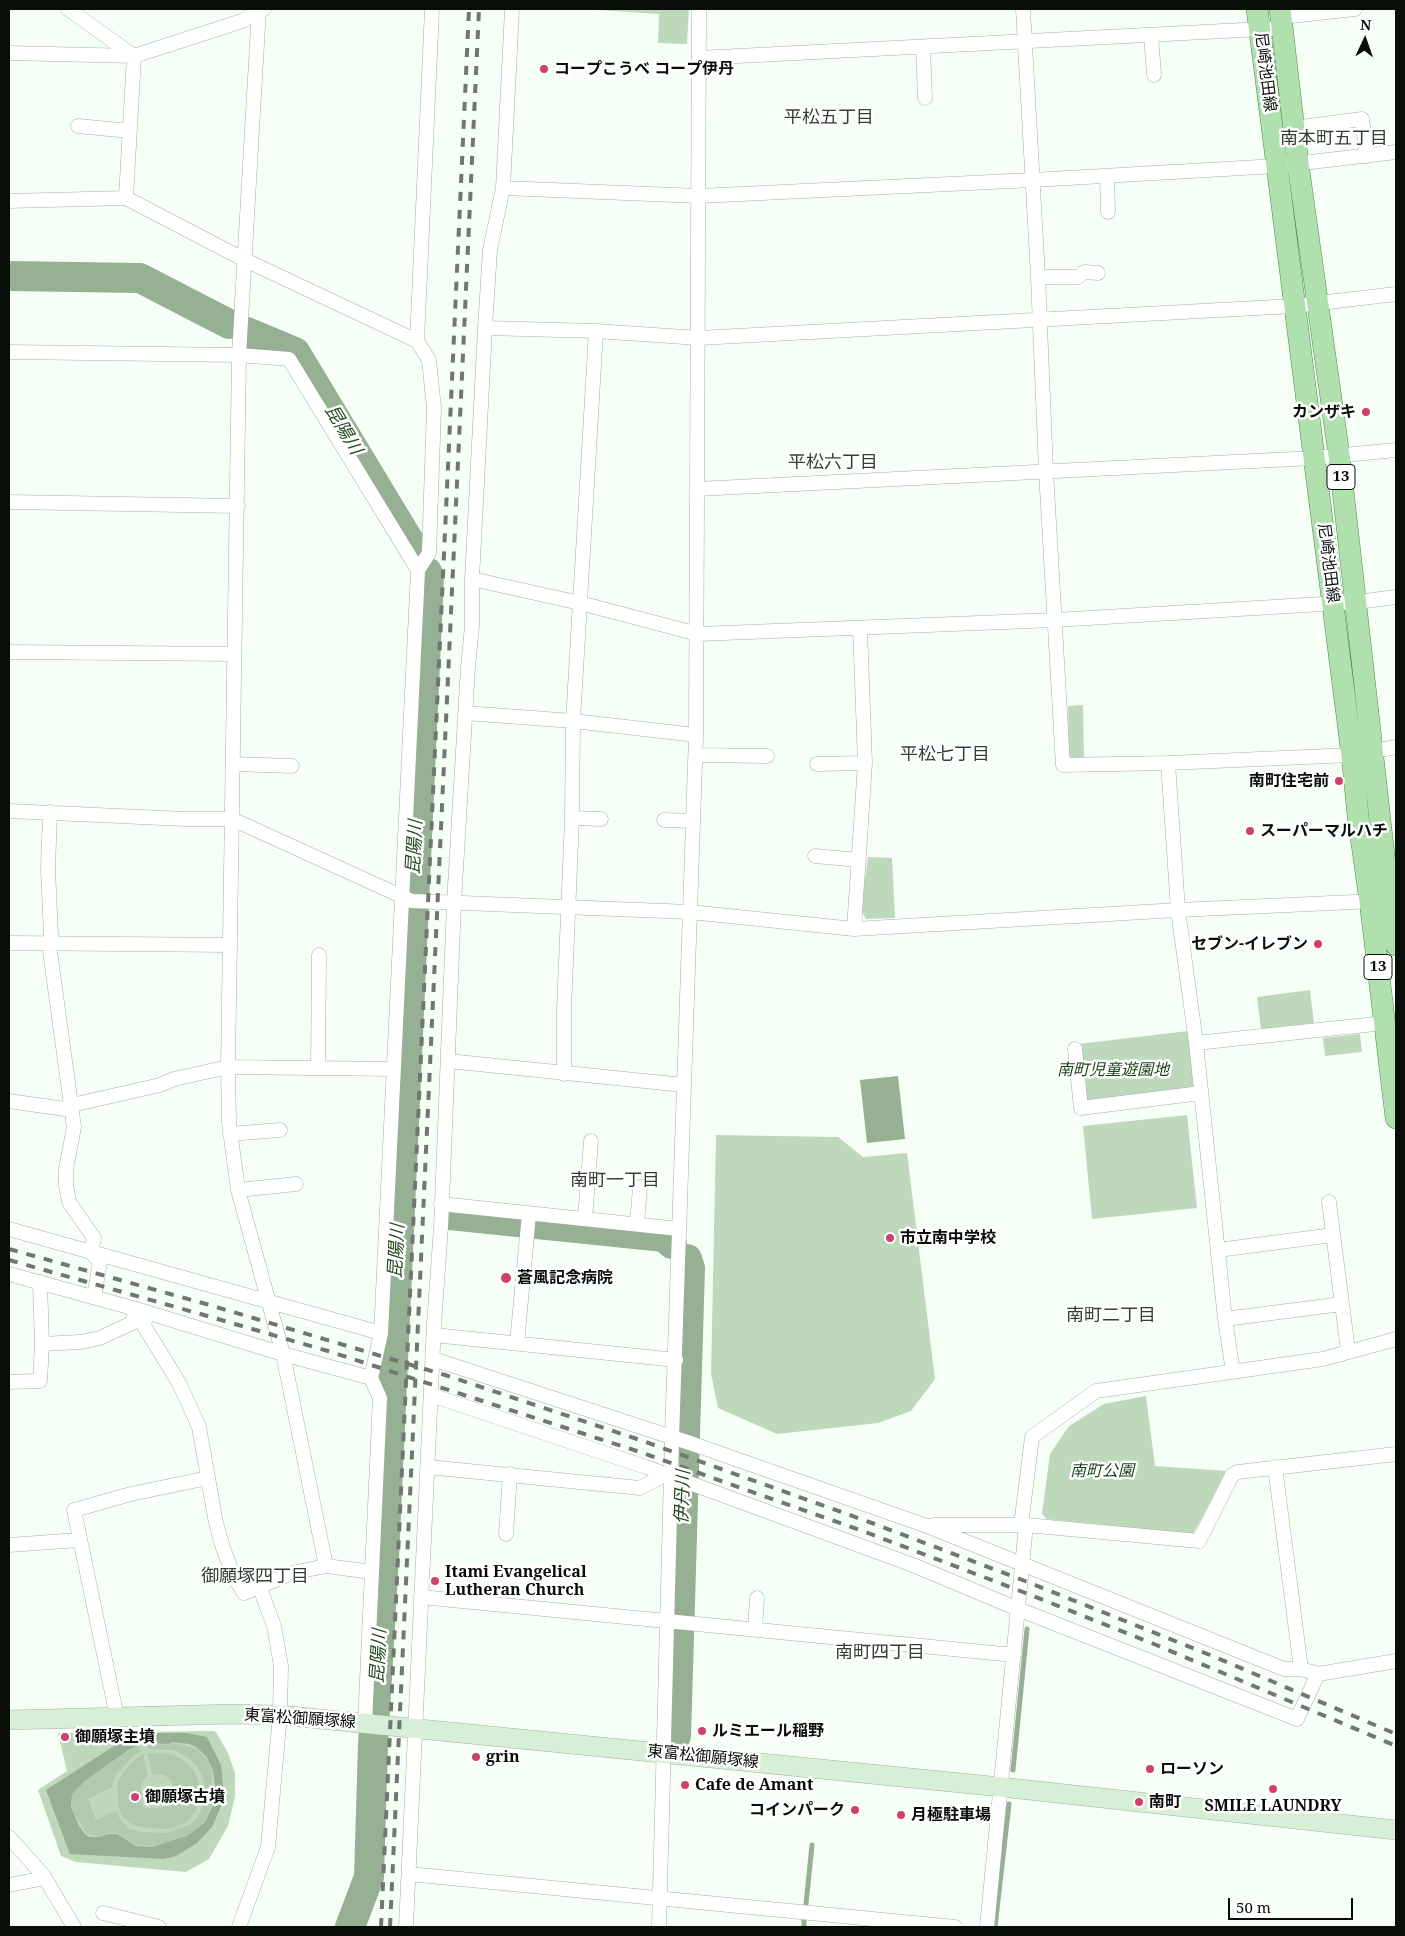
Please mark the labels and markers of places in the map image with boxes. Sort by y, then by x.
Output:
place label: コープこうべ コープ伊丹 [554,59,734,79]
marker: コープこうべ コープ伊丹 [538,63,550,75]
place label: カンザキ [1292,402,1356,422]
marker: カンザキ [1360,406,1372,418]
place label: 南町住宅前 [1249,771,1329,791]
marker: 南町住宅前 [1333,775,1345,787]
place label: スーパーマルハチ [1260,821,1388,841]
marker: スーパーマルハチ [1244,825,1256,837]
place label: セブン-イレブン [1191,934,1308,954]
marker: セブン-イレブン [1312,938,1324,950]
place label: 市立南中学校 [900,1228,996,1248]
marker: 市立南中学校 [884,1232,896,1244]
place label: 蒼風記念病院 [517,1268,613,1288]
marker: 蒼風記念病院 [499,1271,513,1285]
place label: Itami Evangelical Lutheran Church [445,1562,587,1600]
marker: Itami Evangelical Lutheran Church [429,1575,441,1587]
place label: ルミエール稲野 [712,1721,824,1741]
marker: ルミエール稲野 [696,1725,708,1737]
place label: 御願塚主墳 [75,1727,155,1747]
marker: 御願塚主墳 [59,1731,71,1743]
place label: grin [486,1747,520,1767]
marker: grin [470,1751,482,1763]
place label: ローソン [1160,1759,1224,1779]
marker: ローソン [1144,1763,1156,1775]
place label: Cafe de Amant [695,1775,813,1795]
marker: Cafe de Amant [679,1779,691,1791]
marker: SMILE LAUNDRY [1267,1783,1279,1795]
place label: 御願塚古墳 [145,1787,225,1807]
marker: 御願塚古墳 [129,1791,141,1803]
place label: 南町 [1149,1792,1181,1812]
marker: 南町 [1133,1796,1145,1808]
place label: SMILE LAUNDRY [1204,1796,1342,1816]
place label: コインパーク [749,1800,845,1820]
marker: コインパーク [849,1804,861,1816]
place label: 月極駐車場 [911,1805,991,1825]
marker: 月極駐車場 [895,1809,907,1821]

